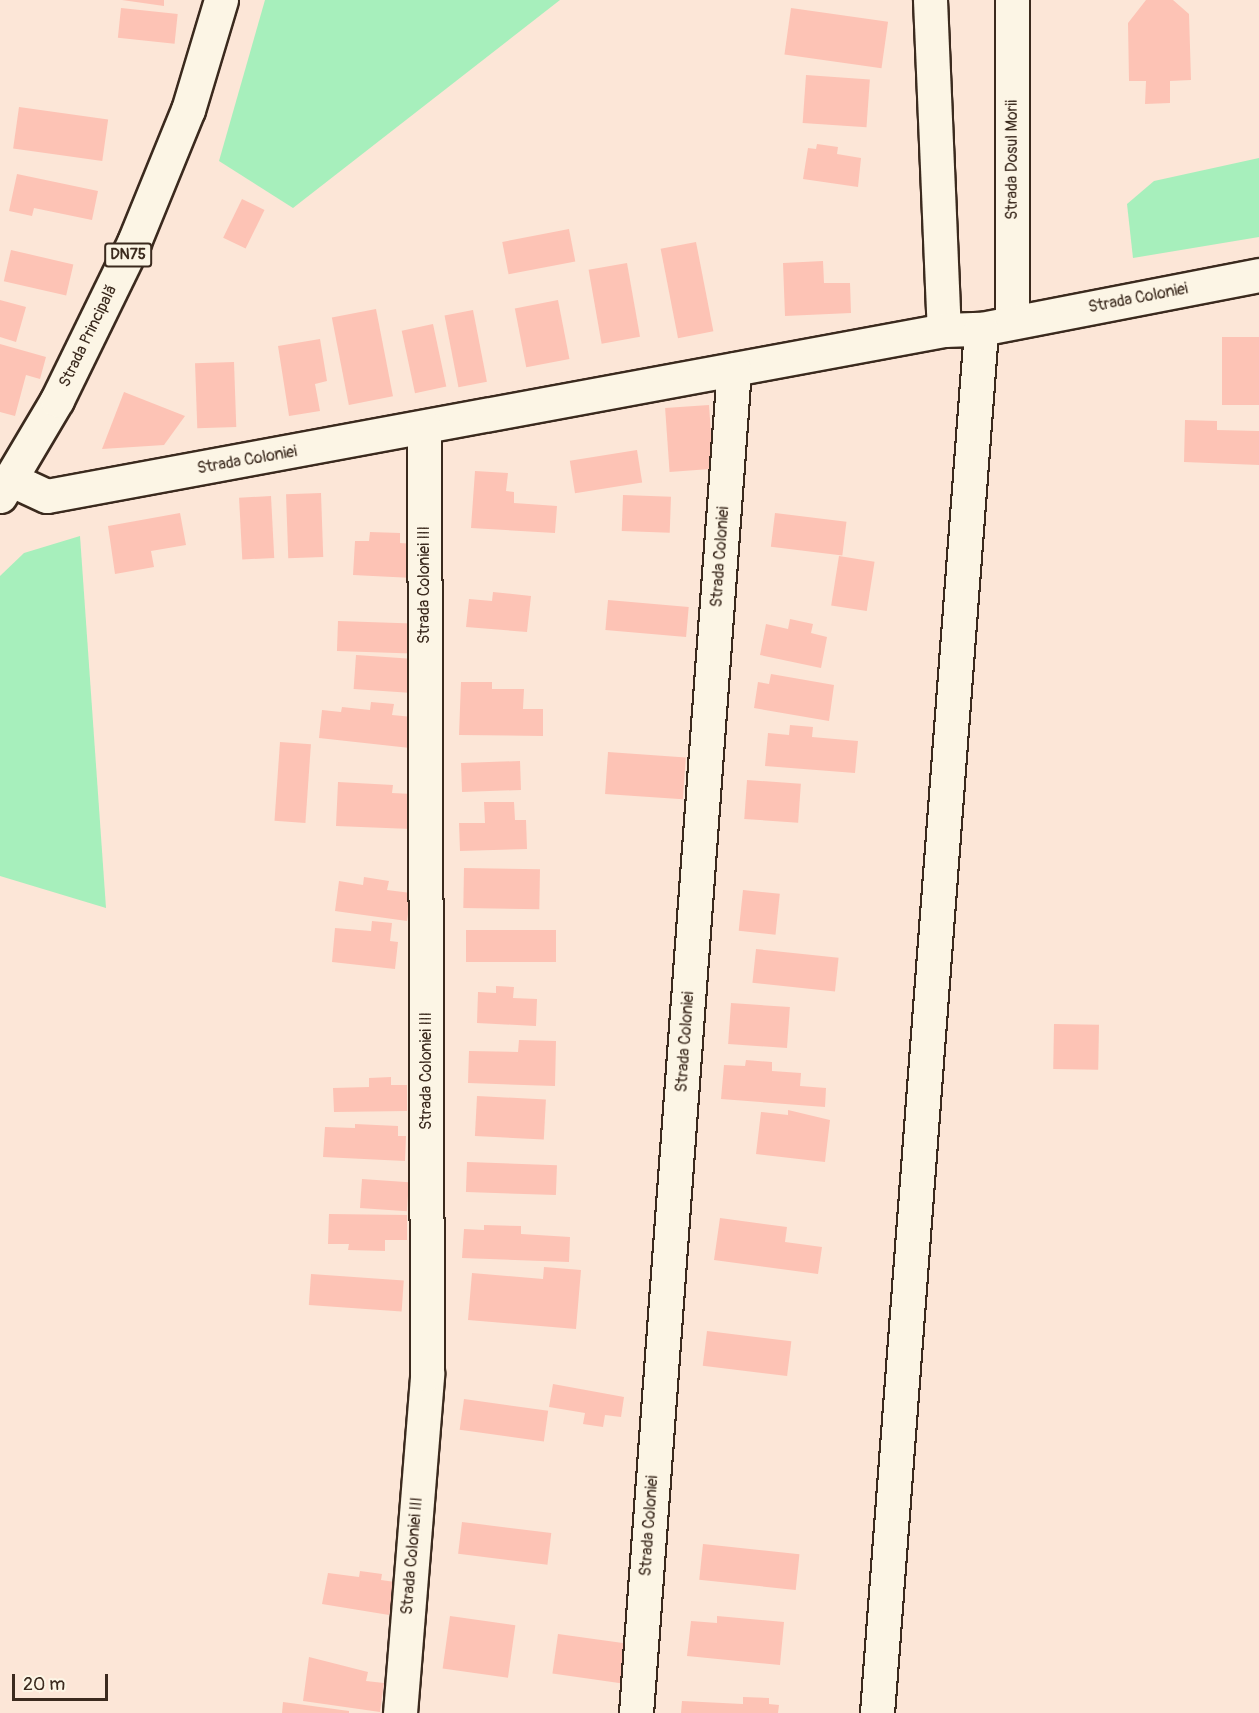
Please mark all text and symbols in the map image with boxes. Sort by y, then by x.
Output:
street label: Strada Dosul Morii [1002,100,1022,220]
road number: DN75 [104,243,152,267]
street label: Strada Coloniei [1087,279,1189,317]
street label: Strada Principală [55,282,121,390]
street label: Strada Coloniei [196,442,298,478]
street label: Strada Coloniei [707,506,733,608]
street label: Strada Coloniei III [414,526,434,644]
street label: Strada Coloniei [672,991,698,1093]
street label: Strada Coloniei III [416,1012,436,1130]
street label: Strada Coloniei [636,1475,662,1577]
street label: Strada Coloniei III [397,1496,427,1616]
scale bar [15,1662,111,1700]
text: 20 m [23,1673,65,1696]

